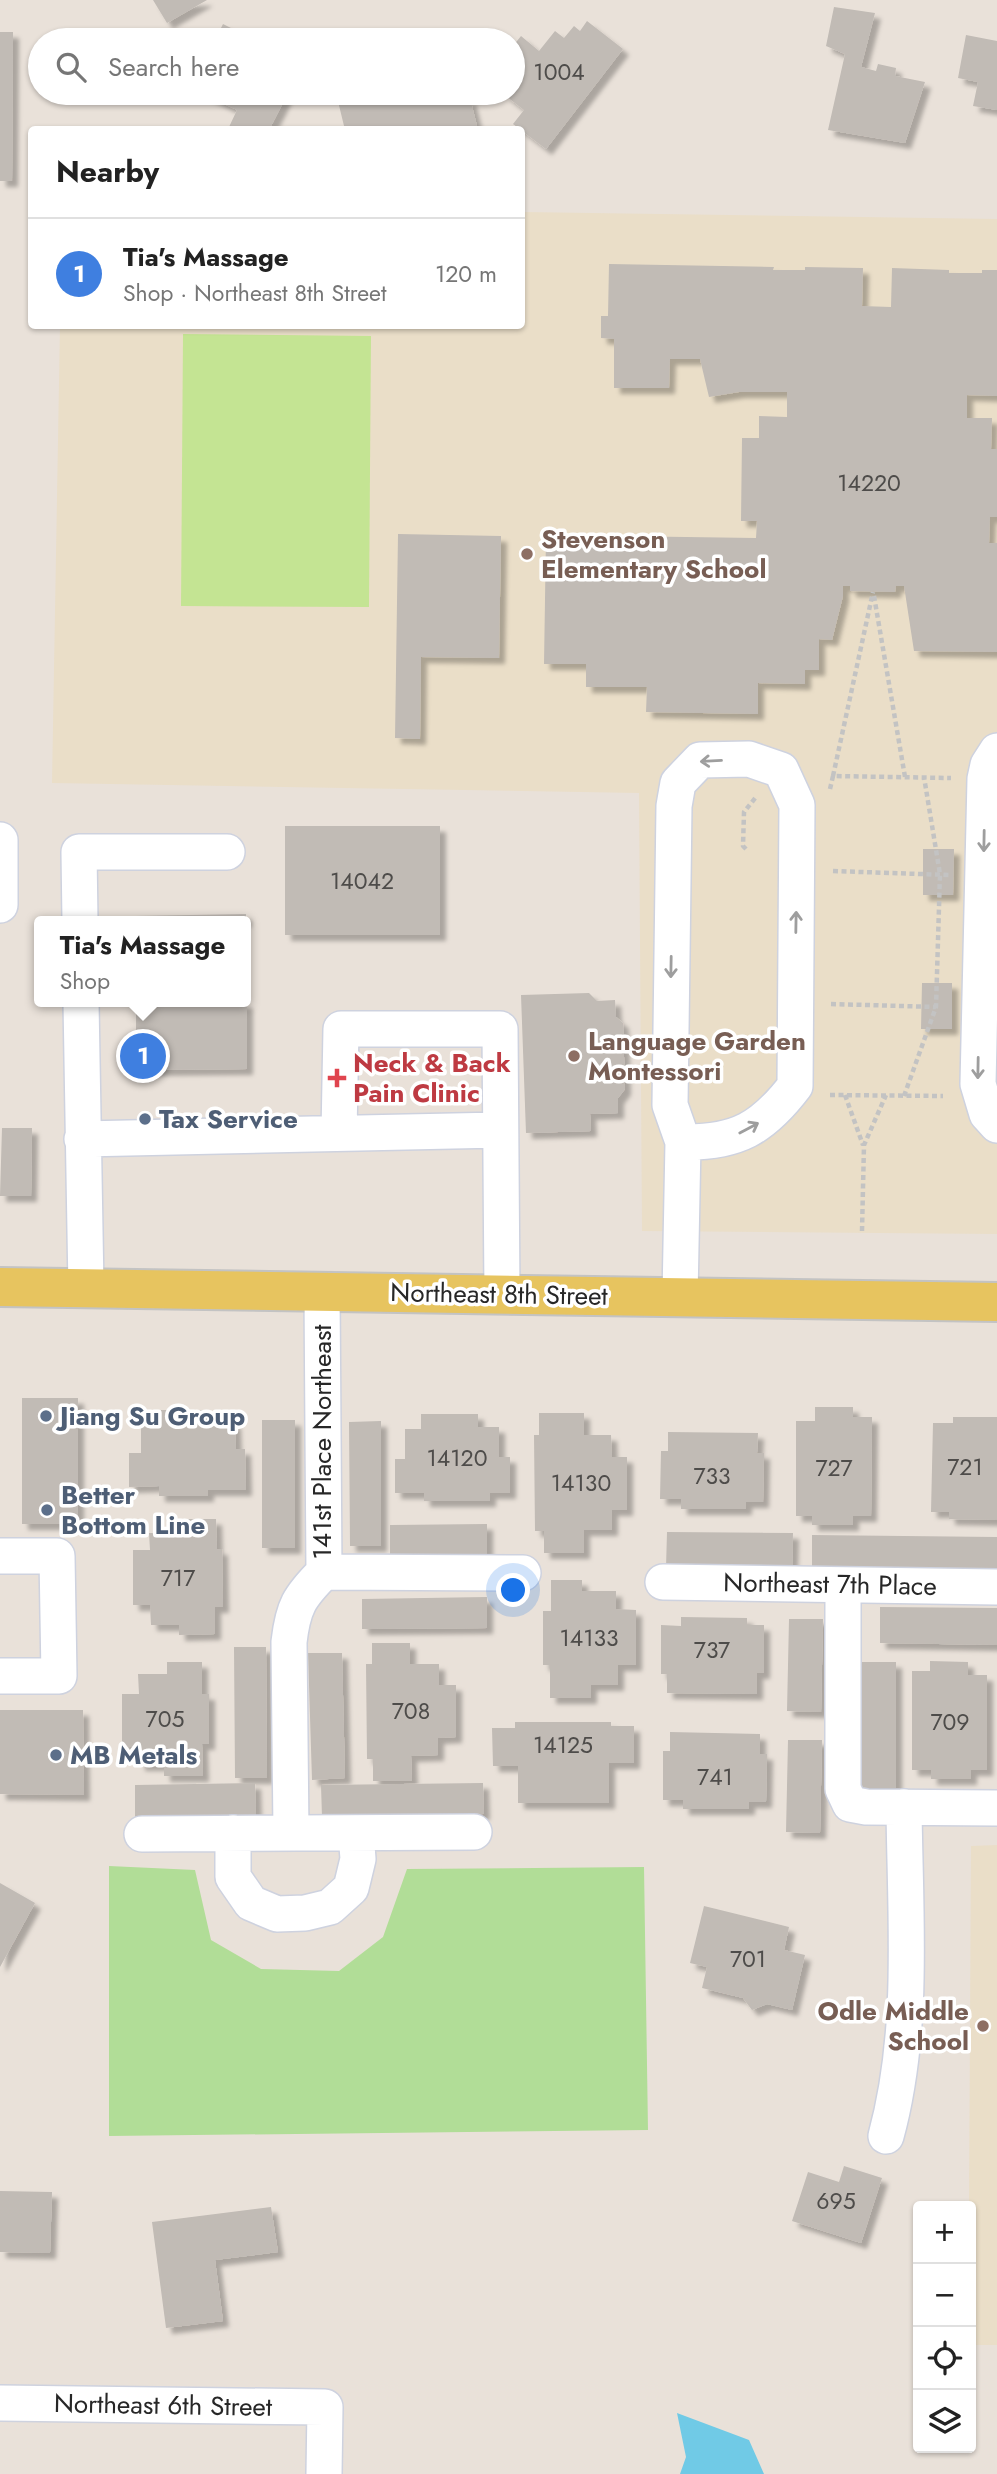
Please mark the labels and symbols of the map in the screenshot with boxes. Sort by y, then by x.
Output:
house number: 1004 [533,55,585,89]
house number: 14220 [837,466,901,500]
place label: Stevenson Elementary School [541,520,766,588]
marker: Stevenson Elementary School [519,546,535,562]
one-way arrow [700,754,723,767]
one-way arrow [977,829,991,852]
house number: 14042 [330,864,394,898]
one-way arrow [789,911,803,934]
one-way arrow [664,956,678,979]
place label: Language Garden Montessori [588,1022,806,1090]
pin: 1 [120,1030,166,1082]
place label: Neck & Back Pain Clinic [353,1044,511,1112]
marker: Language Garden Montessori [566,1048,582,1064]
one-way arrow [971,1056,985,1079]
marker: Neck & Back Pain Clinic [327,1068,347,1088]
place label: Tax Service [159,1100,298,1138]
marker: Tax Service [137,1111,153,1127]
one-way arrow [738,1121,758,1135]
street label: Northeast 8th Street [390,1273,609,1315]
street label: 141st Place Northeast [303,1324,341,1560]
place label: Jiang Su Group [55,1397,245,1435]
marker: Jiang Su Group [38,1408,54,1424]
house number: 14120 [427,1441,488,1475]
house number: 721 [947,1450,983,1484]
house number: 727 [815,1451,853,1485]
house number: 733 [693,1459,731,1493]
house number: 14130 [551,1466,611,1500]
place label: Better Bottom Line [61,1476,205,1544]
marker: Better Bottom Line [39,1502,55,1518]
house number: 717 [161,1561,195,1595]
street label: Northeast 7th Place [723,1563,937,1605]
your location [496,1573,530,1607]
house number: 14133 [559,1621,619,1655]
house number: 737 [694,1633,730,1667]
house number: 708 [392,1694,430,1728]
house number: 705 [146,1702,184,1736]
house number: 709 [930,1705,970,1739]
house number: 14125 [533,1728,593,1762]
place label: MB Metals [70,1736,198,1774]
marker: MB Metals [48,1747,64,1763]
house number: 741 [697,1760,733,1794]
house number: 701 [730,1942,766,1976]
place label: Odle Middle School [818,1992,969,2060]
marker: Odle Middle School [975,2018,991,2034]
house number: 695 [816,2184,856,2218]
street label: Northeast 6th Street [54,2384,273,2426]

